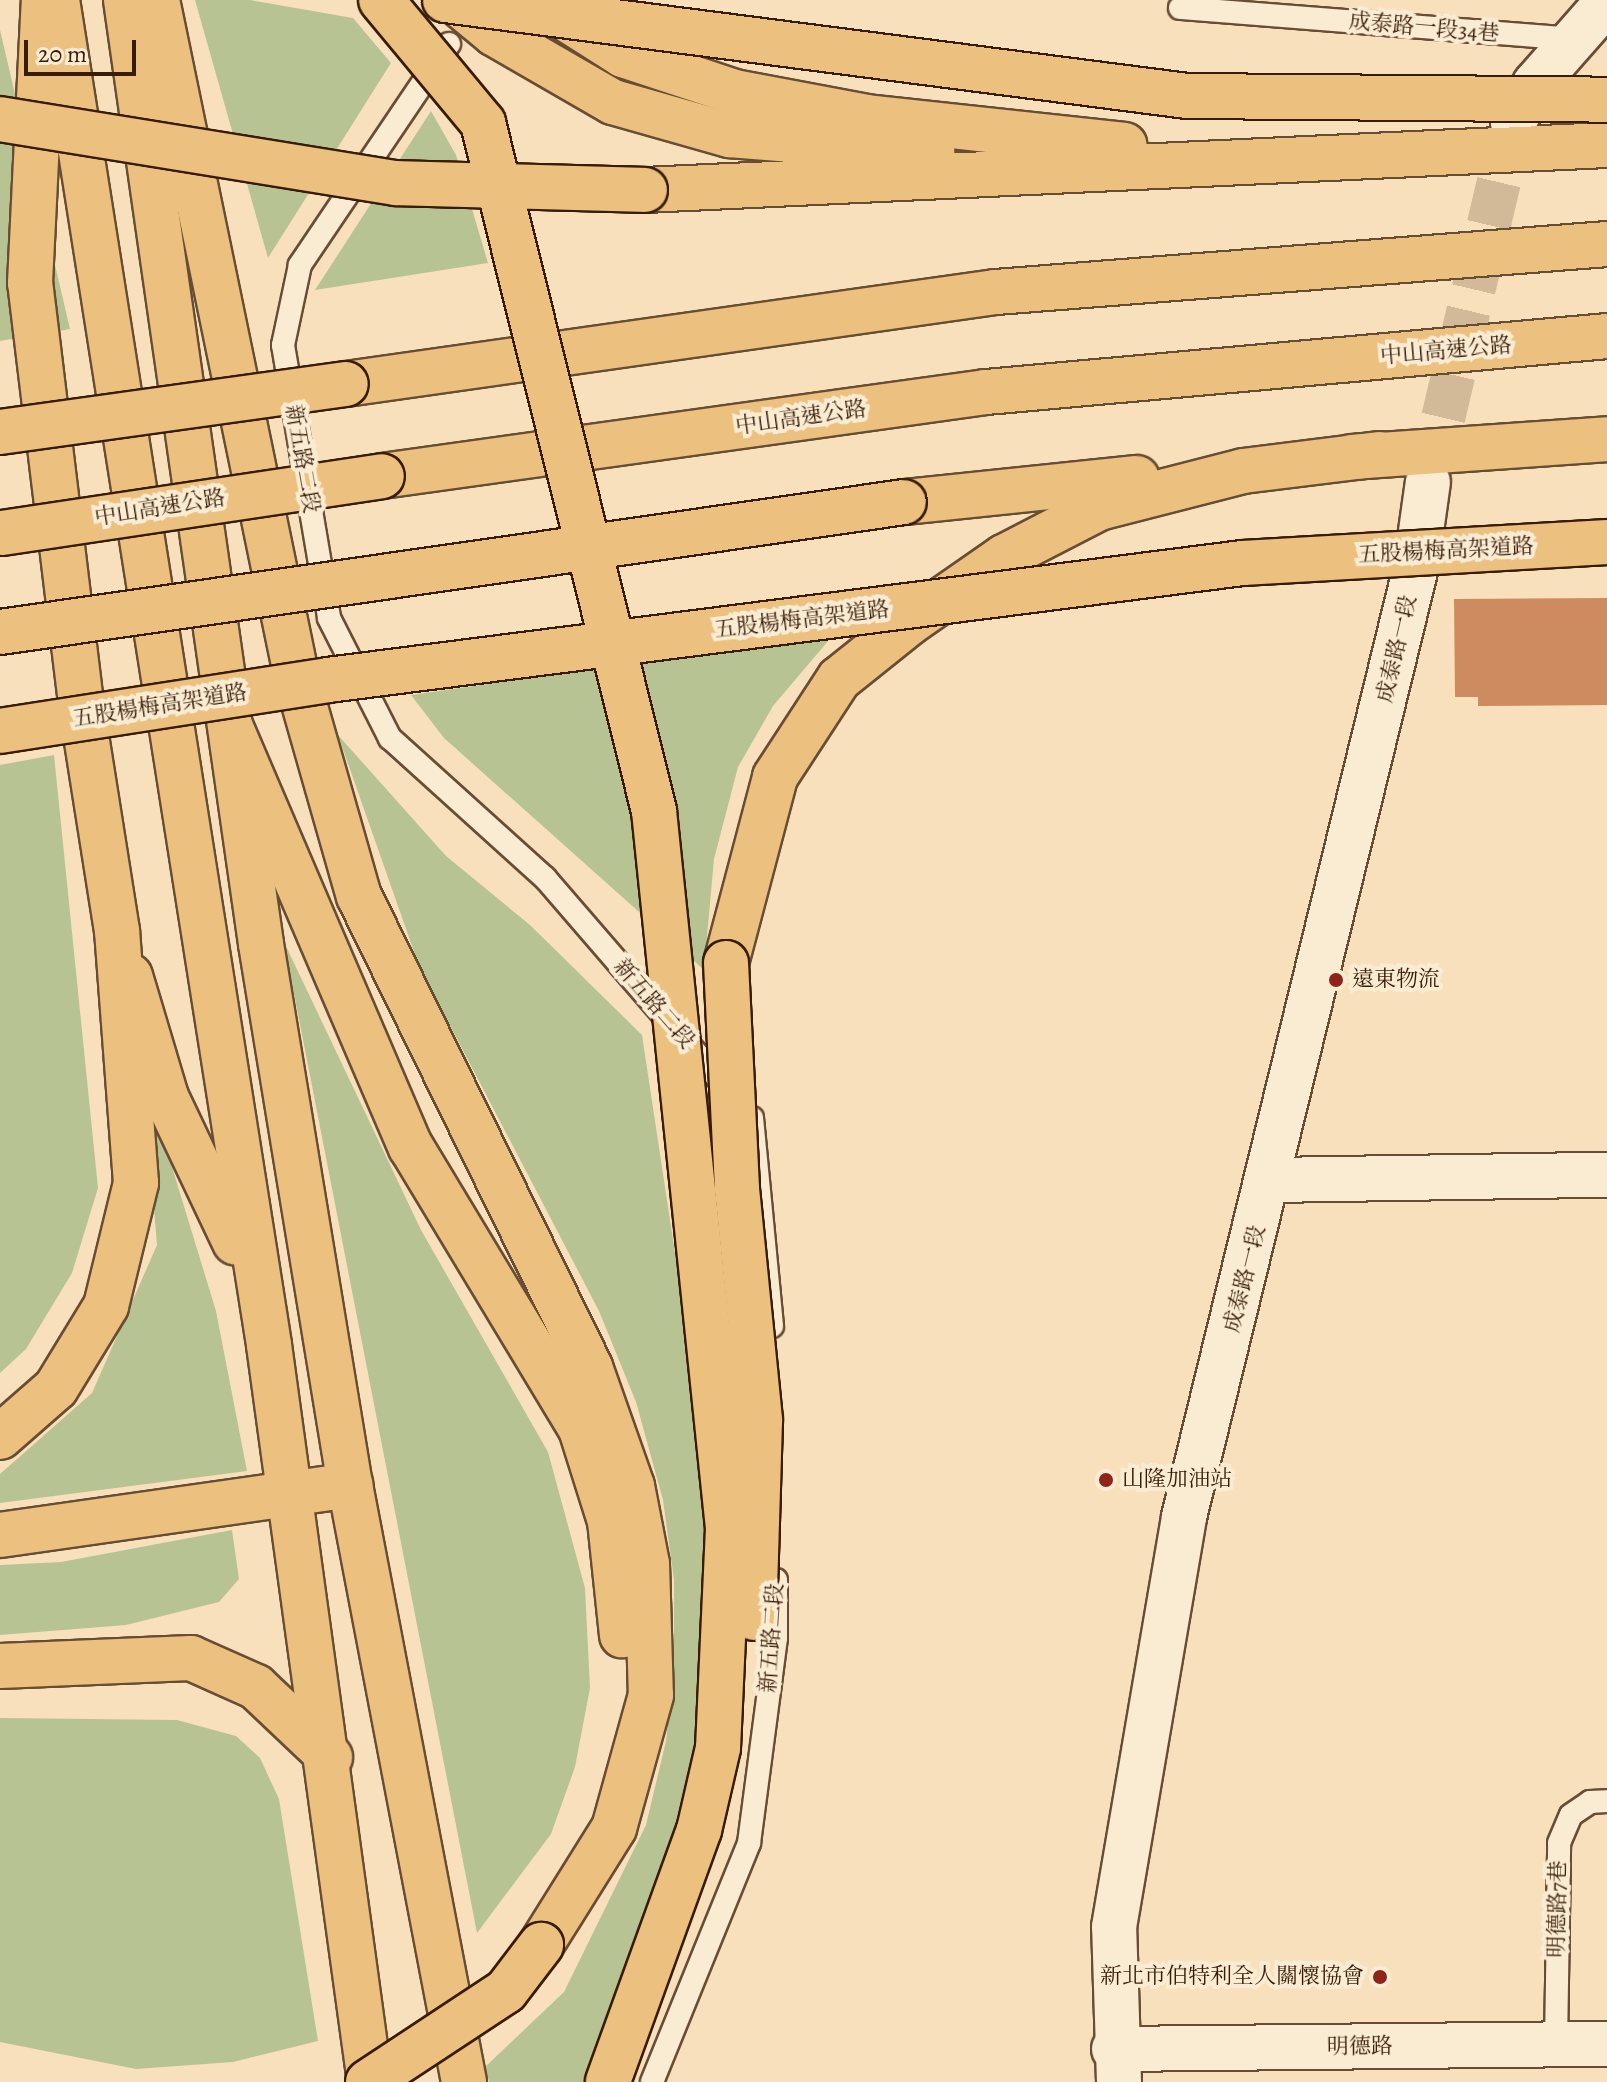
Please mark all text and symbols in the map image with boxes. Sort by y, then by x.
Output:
street label: 成泰路一段34巷 [1348,8,1500,48]
scale bar [28,24,140,74]
text: 20 m [38,38,87,70]
street label: 中山高速公路 [1379,332,1513,370]
street label: 中山高速公路 [734,396,868,440]
street label: 新五路二段 [279,403,325,515]
street label: 中山高速公路 [93,485,227,531]
street label: 五股楊梅高架道路 [1357,533,1535,569]
street label: 成泰路一段 [1372,592,1422,706]
street label: 五股楊梅高架道路 [713,596,891,644]
street label: 五股楊梅高架道路 [71,679,249,733]
street label: 新五路二段 [608,954,700,1054]
place label: 遠東物流 [1352,967,1440,993]
marker: 遠東物流 [1327,971,1345,989]
street label: 成泰路一段 [1219,1222,1271,1336]
place label: 山隆加油站 [1122,1467,1232,1493]
marker: 山隆加油站 [1097,1471,1115,1489]
street label: 新五路二段 [755,1582,789,1694]
street label: 明德路7巷 [1544,1860,1572,1958]
place label: 新北市伯特利全人關懷協會 [1100,1964,1364,1990]
marker: 新北市伯特利全人關懷協會 [1371,1968,1389,1986]
street label: 明德路 [1327,2033,1393,2061]

